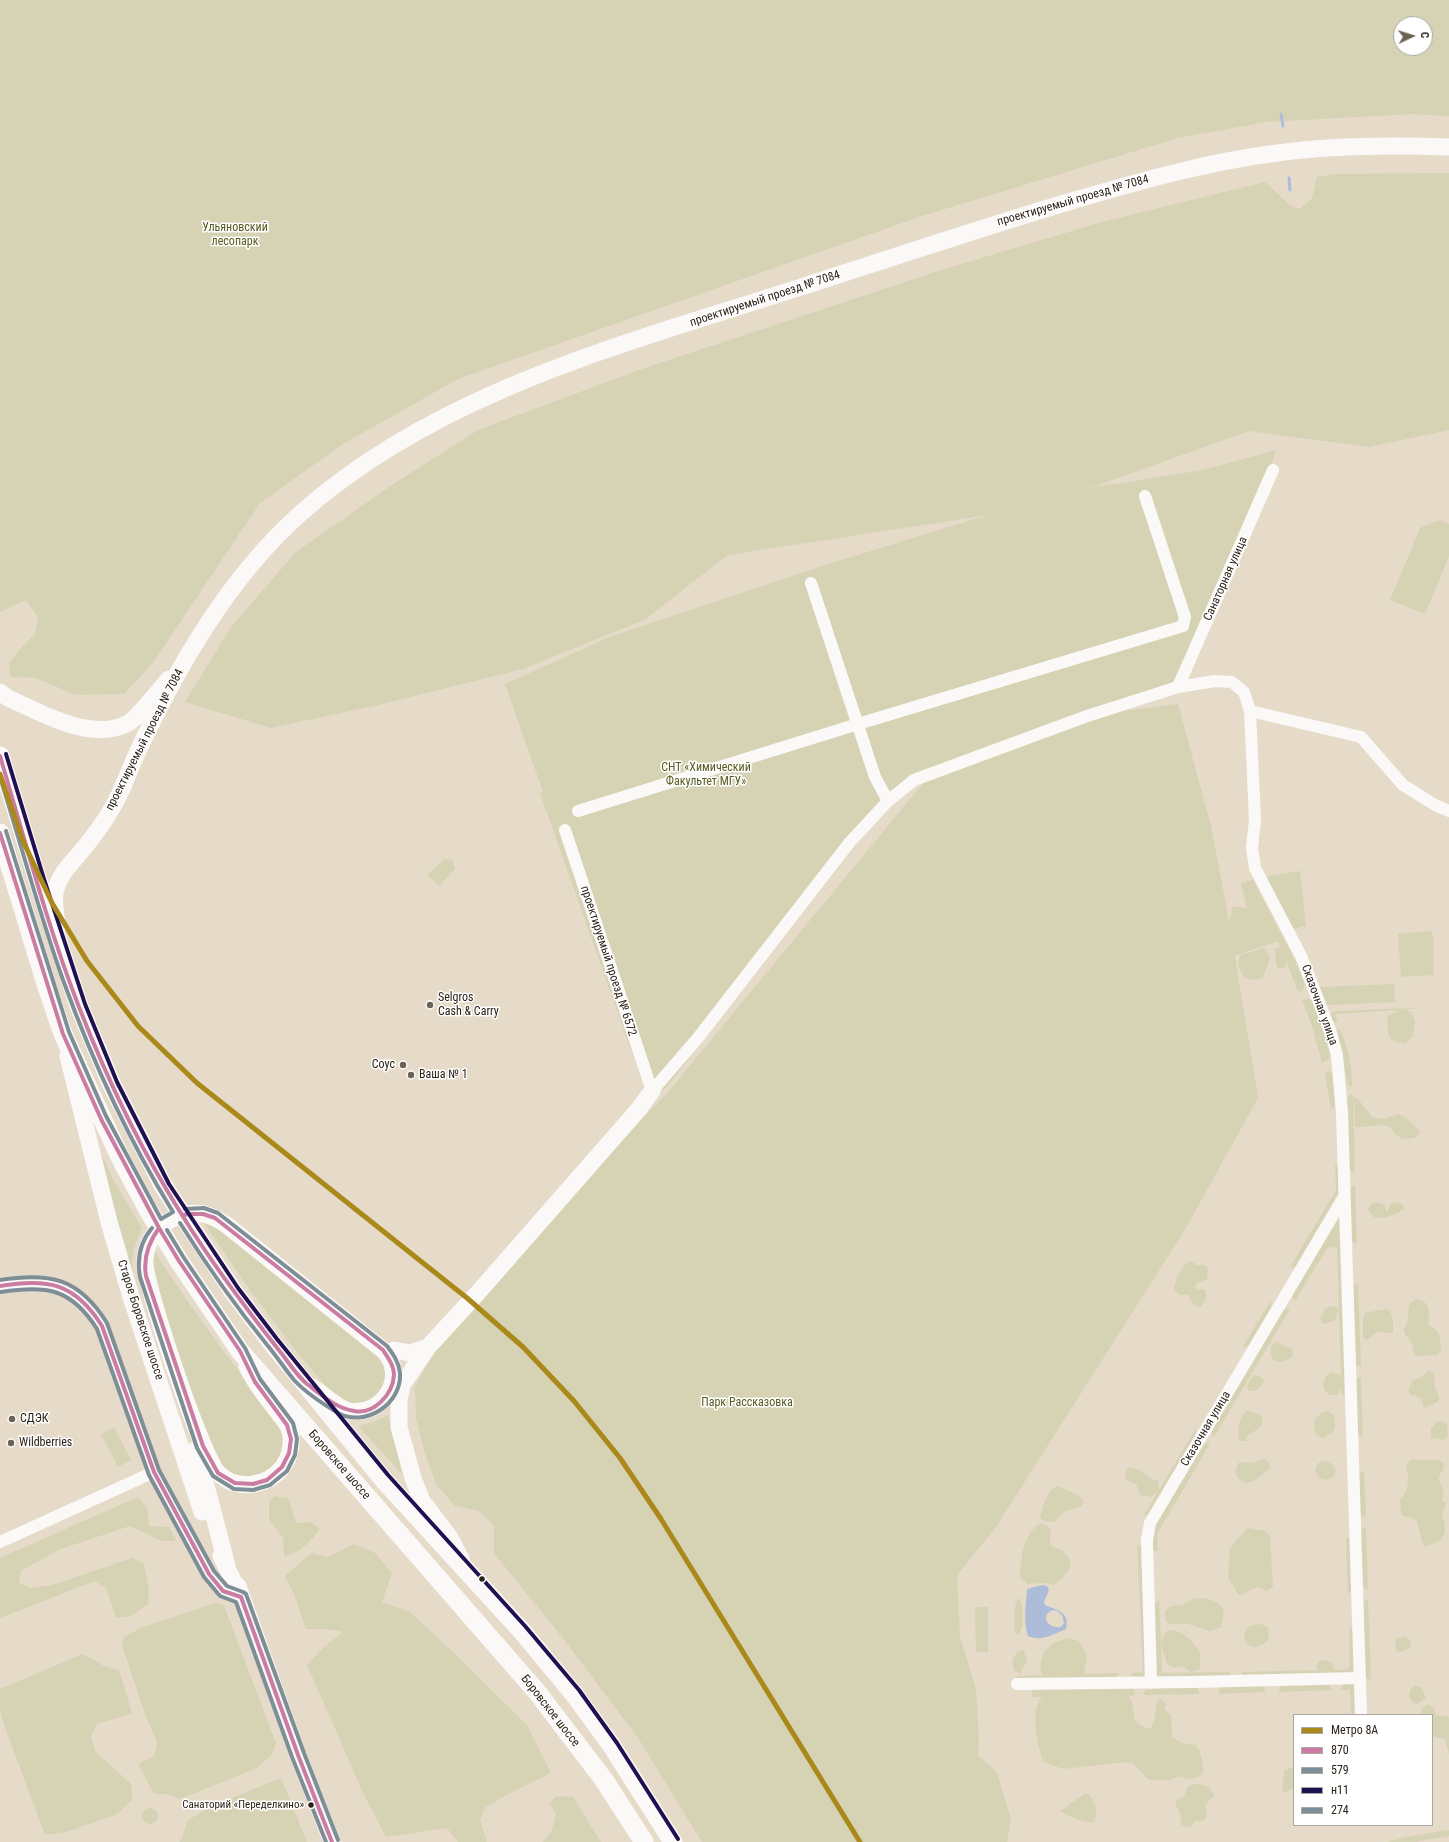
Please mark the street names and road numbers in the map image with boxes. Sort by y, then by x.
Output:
street label: проектируемый проезд № 7084 [995,172,1151,230]
street label: проектируемый проезд № 7084 [688,268,842,330]
street label: Санаторная улица [1201,535,1251,623]
street label: проектируемый проезд № 7084 [103,667,187,813]
street label: проектируемый проезд № 6572 [577,884,639,1038]
street label: Сказочная улица [1298,963,1340,1047]
street label: Старое Боровское шоссе [114,1258,166,1382]
street label: Сказочная улица [1178,1389,1234,1469]
street label: Боровское шоссе [305,1427,373,1503]
street label: Боровское шоссе [517,1672,583,1750]

